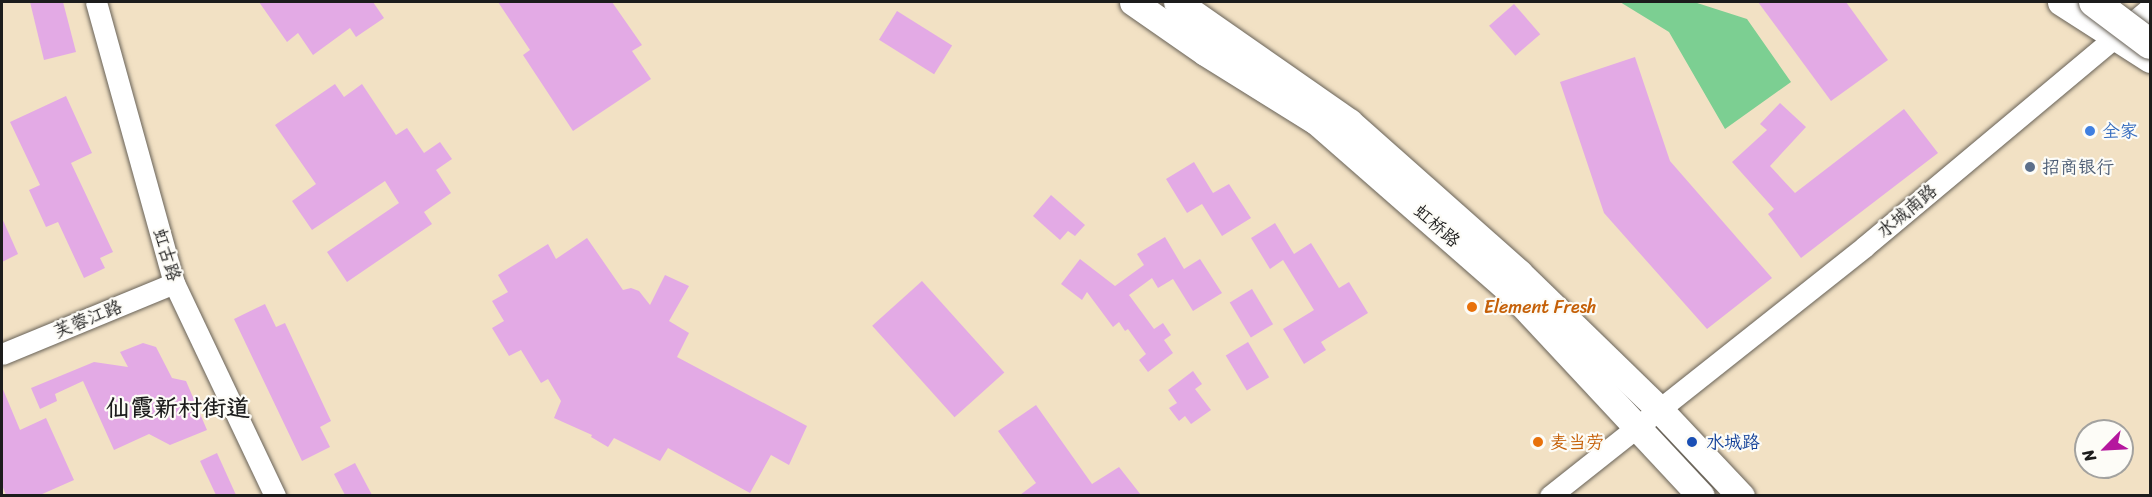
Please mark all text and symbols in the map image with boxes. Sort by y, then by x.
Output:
place label: 全家 [2102,120,2138,142]
marker: 全家 [2083,124,2097,138]
place label: 招商银行 [2042,156,2114,178]
marker: 招商银行 [2023,160,2037,174]
street label: 水城南路 [1872,180,1942,242]
street label: 虹桥路 [1410,200,1464,252]
street label: 虹古路 [149,226,185,284]
street label: 芙蓉江路 [51,296,125,342]
place label: Element Fresh [1484,296,1598,318]
marker: Element Fresh [1465,300,1479,314]
district label: 仙霞新村街道 [106,395,250,423]
north arrow [2074,419,2134,479]
place label: 麦当劳 [1550,431,1604,453]
place label: 水城路 [1706,431,1760,453]
marker: 水城路 [1683,433,1701,451]
marker: 麦当劳 [1531,435,1545,449]
text: N [2073,445,2104,467]

